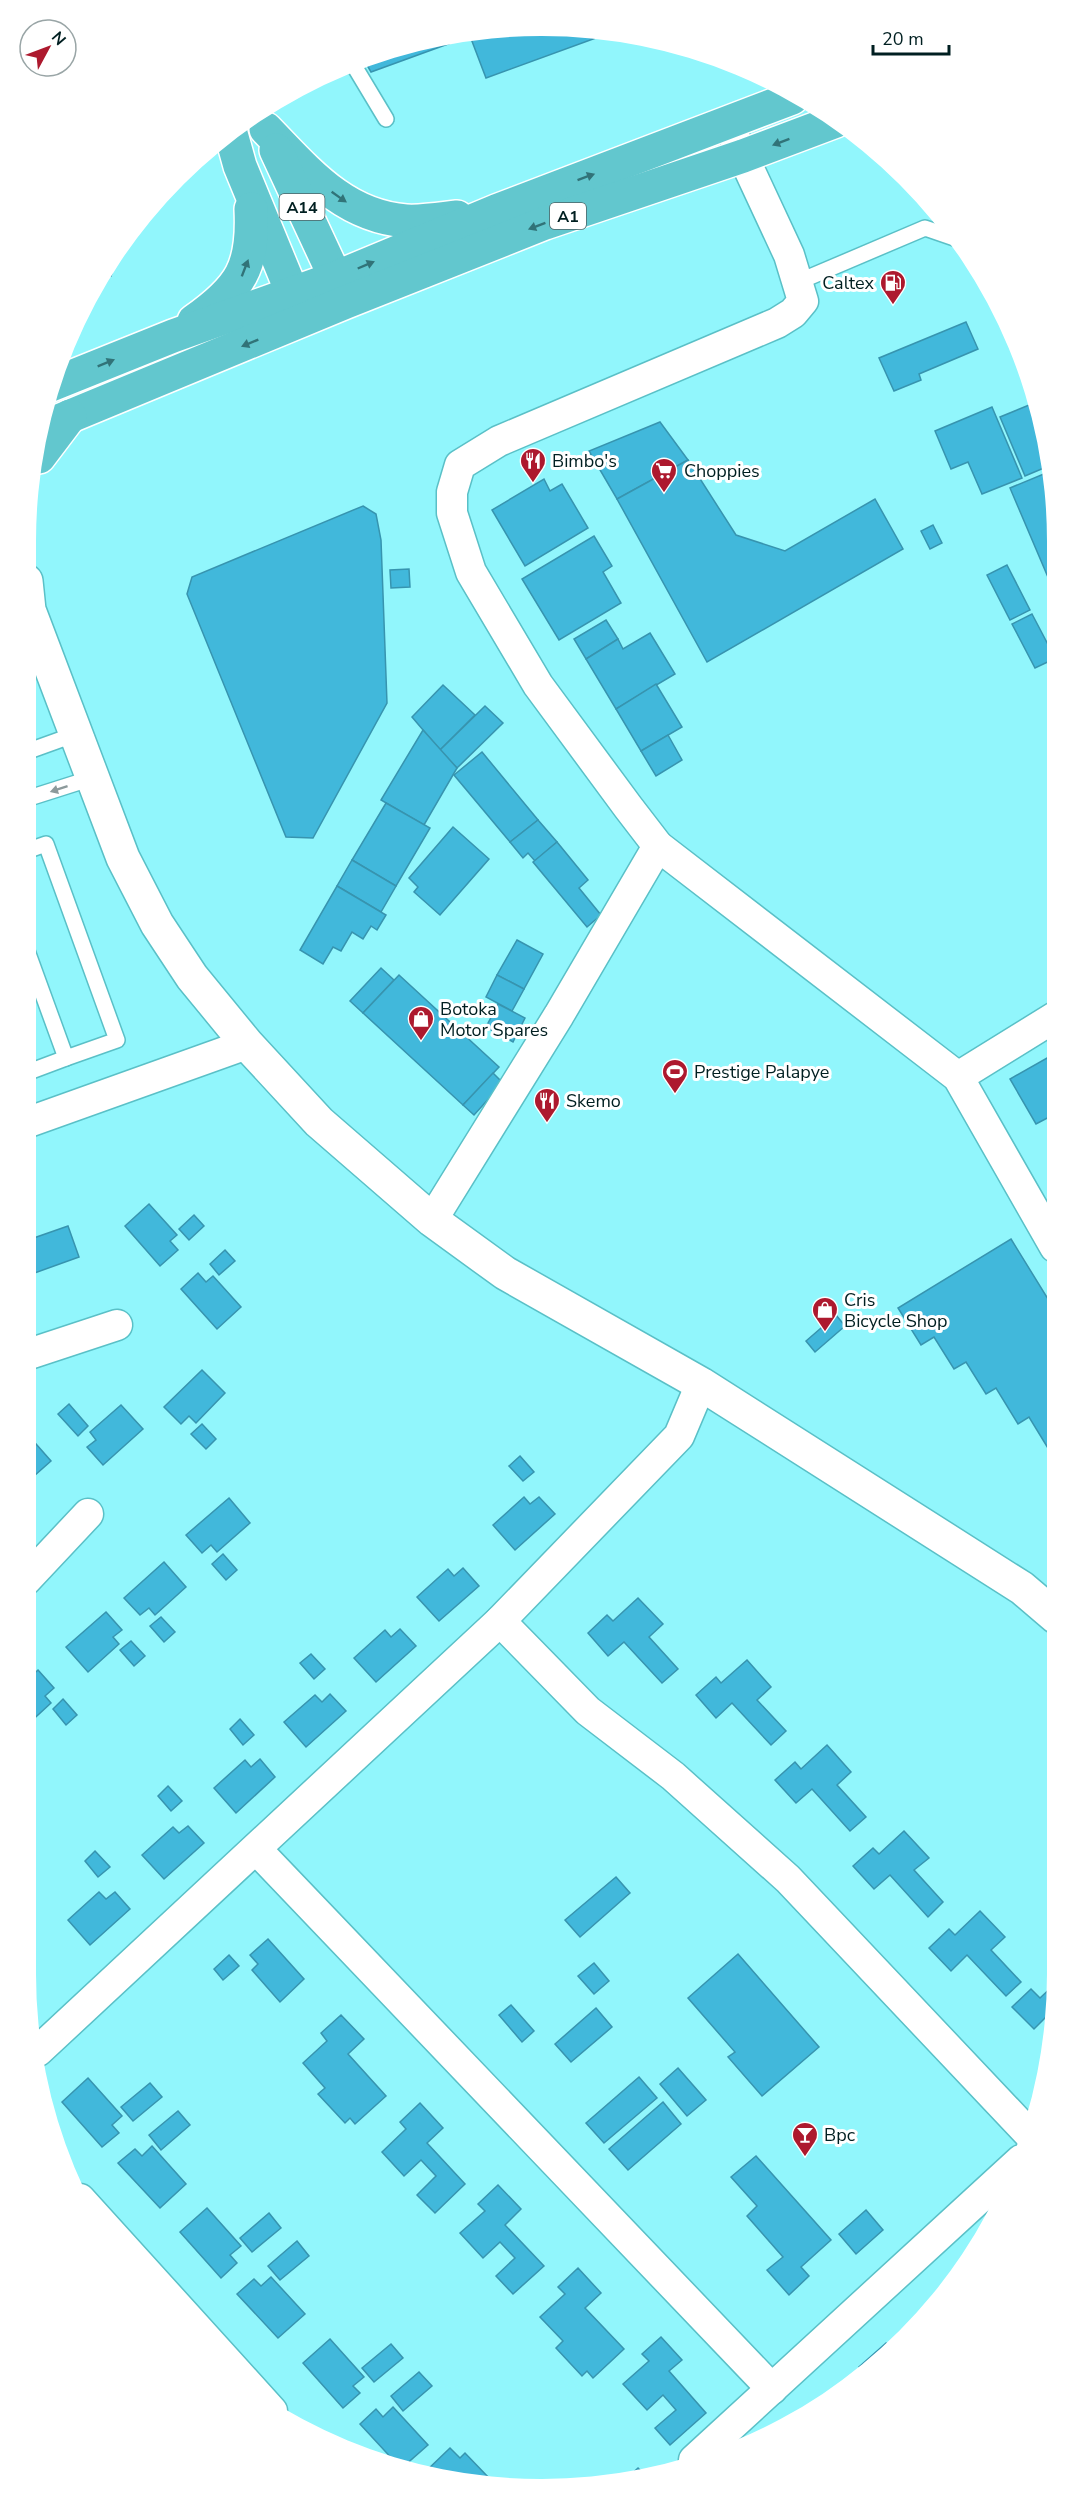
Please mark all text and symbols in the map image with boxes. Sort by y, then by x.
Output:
north arrow [18,18,78,78]
scale bar [873,18,950,56]
text: N [46,27,71,51]
text: 20 m [882,27,924,51]
one-way arrow [772,138,790,147]
one-way arrow [577,171,595,181]
one-way arrow [331,191,347,203]
road number: A14 [280,194,324,220]
road number: A1 [550,203,586,229]
one-way arrow [528,222,546,232]
one-way arrow [240,258,250,276]
one-way arrow [358,260,376,270]
fuel station icon: Caltex [878,268,908,306]
place label: Caltex [822,271,875,295]
one-way arrow [241,339,259,348]
one-way arrow [97,358,115,368]
restaurant icon: Bimbo's [518,446,548,484]
place label: Bimbo's [552,449,617,473]
supermarket icon: Choppies [649,456,679,494]
place label: Choppies [684,459,760,483]
one-way arrow [50,785,68,794]
place label: Botoka Motor Spares [440,997,548,1042]
shop icon: Botoka Motor Spares [406,1004,436,1042]
sports icon: Prestige Palapye [660,1057,690,1095]
place label: Prestige Palapye [694,1060,829,1084]
restaurant icon: Skemo [532,1086,562,1124]
place label: Skemo [566,1089,621,1113]
place label: Cris Bicycle Shop [844,1288,947,1333]
shop icon: Cris Bicycle Shop [810,1295,840,1333]
bar icon: Bpc [790,2120,820,2158]
place label: Bpc [824,2123,855,2147]

